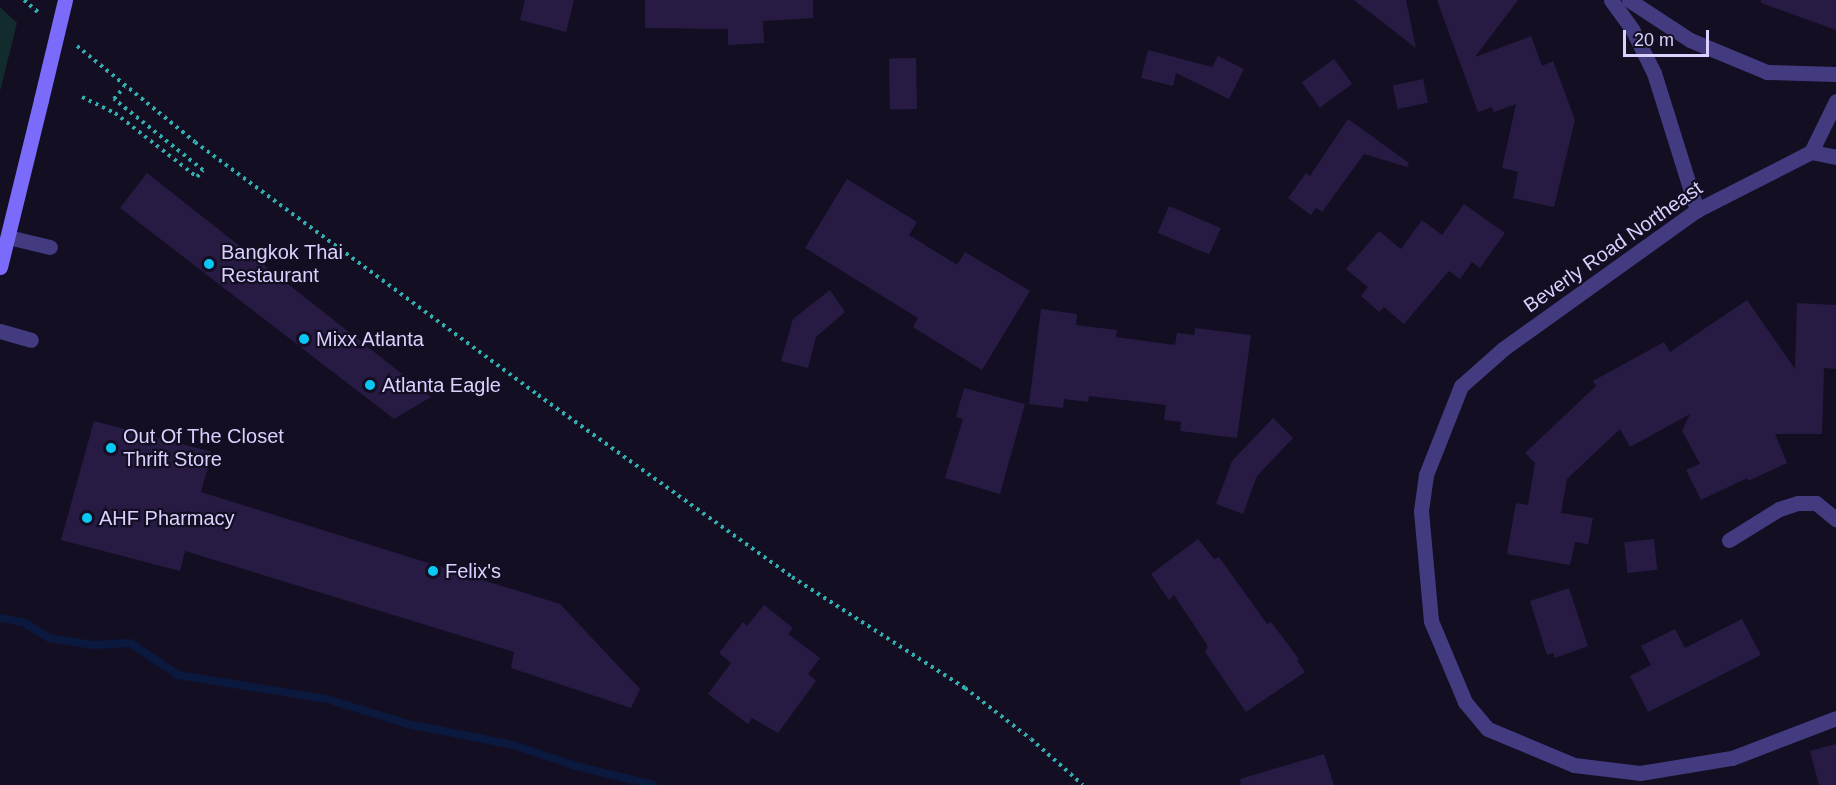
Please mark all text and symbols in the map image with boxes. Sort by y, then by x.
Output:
scale bar [1626,18,1712,56]
text: 20 m [1634,30,1674,50]
street label: Beverly Road Northeast [1519,176,1707,318]
place label: Bangkok Thai Restaurant [221,240,343,287]
marker: Bangkok Thai Restaurant [202,257,216,271]
place label: Mixx Atlanta [316,327,425,351]
marker: Mixx Atlanta [297,332,311,346]
place label: Atlanta Eagle [382,373,501,397]
marker: Atlanta Eagle [363,378,377,392]
place label: Out Of The Closet Thrift Store [123,424,284,471]
marker: Out Of The Closet Thrift Store [104,441,118,455]
place label: AHF Pharmacy [99,506,235,530]
marker: AHF Pharmacy [80,511,94,525]
place label: Felix's [445,559,501,583]
marker: Felix's [426,564,440,578]

